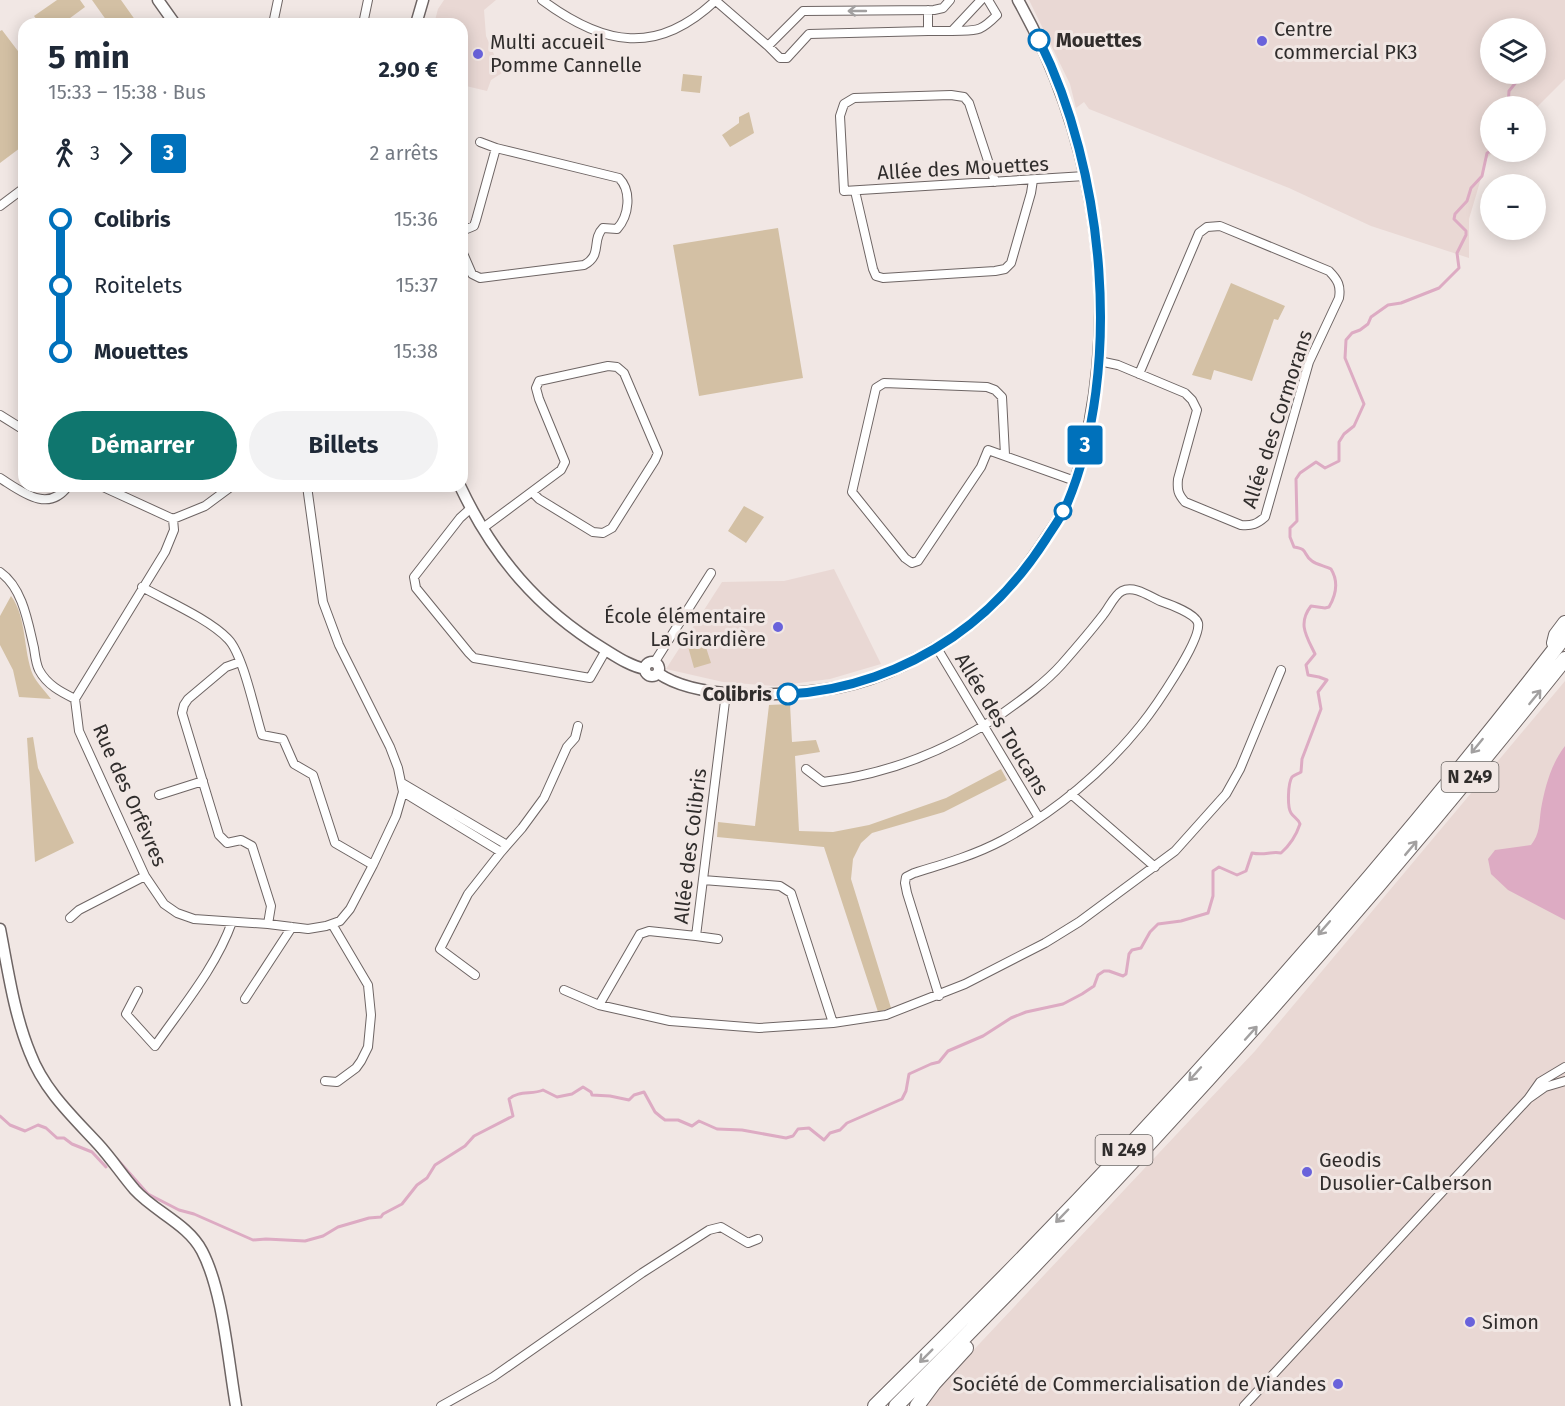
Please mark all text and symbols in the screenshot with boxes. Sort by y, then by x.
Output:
one-way arrow [848,5,868,17]
place label: Centre commercial PK3 [1274,17,1418,64]
map controls [1480,18,1546,240]
button: layers [1480,18,1546,84]
place label: Mouettes [1056,28,1142,52]
marker: Mouettes [1028,29,1050,51]
place label: Multi accueil Pomme Cannelle [490,30,642,77]
marker: Centre commercial PK3 [1255,34,1269,48]
text: 5 min [48,37,130,77]
marker: Multi accueil Pomme Cannelle [471,47,485,61]
text: 2.90 € [378,56,438,83]
text: 15:33 – 15:38 · Bus [48,80,206,104]
button: + [1480,96,1546,162]
icon: walk [48,137,81,170]
icon: forward [109,137,142,170]
text: 3 [163,140,174,166]
text: 3 [90,141,100,165]
text: 2 arrêts [370,141,438,165]
street label: Allée des Mouettes [877,152,1049,184]
button: − [1480,174,1546,240]
text: Colibris [94,206,171,233]
text: 15:36 [394,207,438,231]
text: Roitelets [94,272,182,299]
text: 15:37 [396,273,438,297]
street label: Allée des Cormorans [1237,327,1317,511]
text: Mouettes [94,338,188,365]
text: 15:38 [393,339,438,363]
button: Démarrer [48,411,237,480]
button: Billets [249,411,438,480]
line badge: 3 [1066,426,1104,464]
text: 3 [1080,432,1090,458]
unlabelled marker [1054,502,1072,520]
place label: École élémentaire La Girardière [604,604,766,651]
marker: École élémentaire La Girardière [771,620,785,634]
street label: Allée des Toucans [950,649,1054,799]
place label: Colibris [702,682,772,706]
marker: Colibris [777,683,799,705]
one-way arrow [1528,689,1541,705]
street label: Rue des Orfèvres [88,720,172,870]
one-way arrow [1470,738,1484,753]
road number: N 249 [1442,762,1498,792]
street label: Allée des Colibris [669,767,711,925]
one-way arrow [1404,841,1418,856]
one-way arrow [1317,920,1331,935]
one-way arrow [1244,1026,1258,1041]
one-way arrow [1188,1066,1202,1081]
road number: N 249 [1096,1135,1152,1165]
place label: Geodis Dusolier-Calberson [1319,1148,1493,1195]
marker: Geodis Dusolier-Calberson [1300,1165,1314,1179]
one-way arrow [1055,1209,1069,1224]
place label: Simon [1482,1310,1539,1334]
marker: Simon [1463,1315,1477,1329]
one-way arrow [918,1348,933,1363]
place label: Société de Commercialisation de Viandes [953,1372,1326,1396]
marker: Société de Commercialisation de Viandes [1331,1377,1345,1391]

